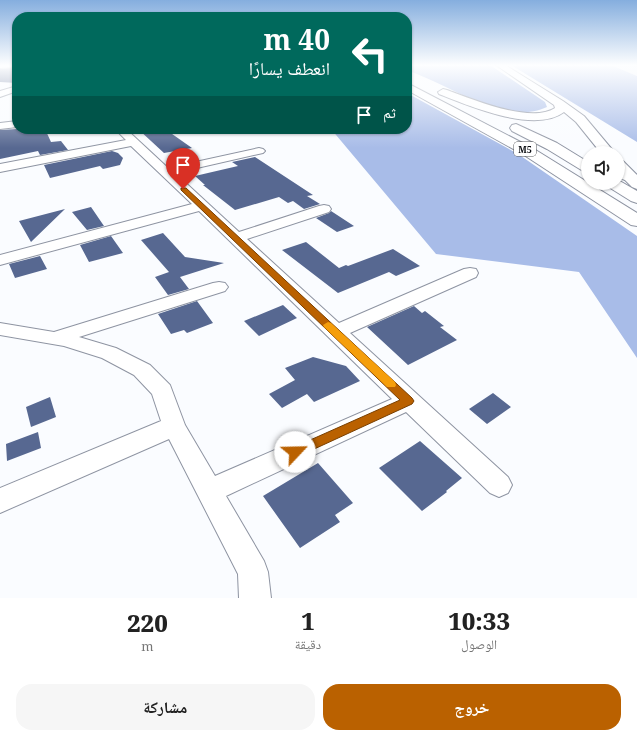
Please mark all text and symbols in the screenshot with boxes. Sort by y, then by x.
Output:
text: 40 m [263,20,330,58]
icon: left [344,28,396,80]
text: انعطف يسارًا [249,56,330,80]
text: ثم [383,102,396,122]
icon: arrive [353,104,375,126]
road number: M5 [514,142,536,156]
map controls [581,146,625,190]
button: sound [581,146,625,190]
pin [166,148,200,189]
icon: arrive [172,154,194,176]
position arrow [274,431,316,473]
text: 1 [301,604,315,637]
text: 10:33 [448,604,510,637]
text: 220 [127,606,168,639]
text: دقيقة [295,635,321,653]
text: الوصول [461,635,497,653]
text: m [141,637,154,655]
button: مشاركة [16,684,315,730]
button: خروج [323,684,621,730]

